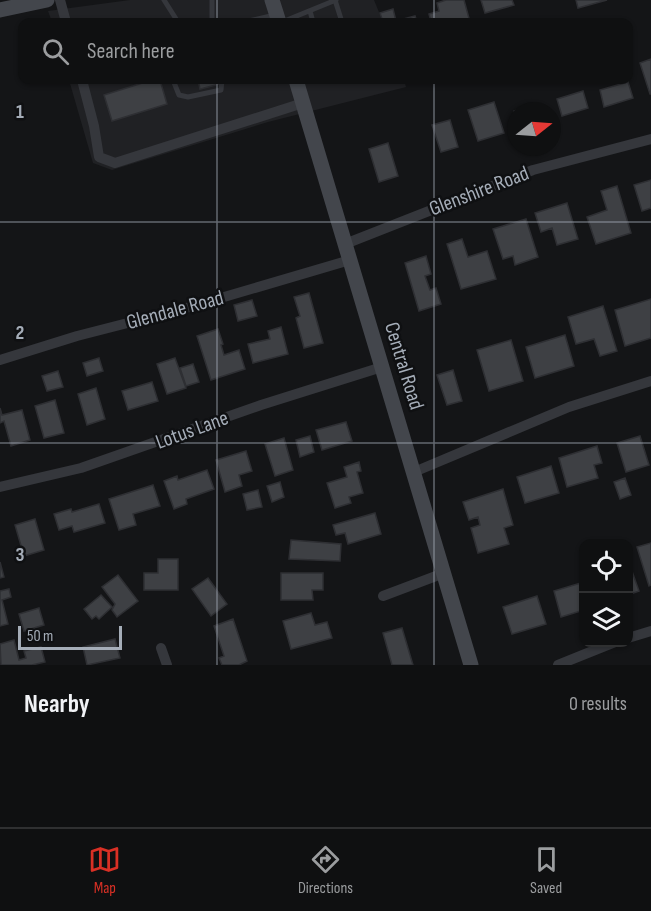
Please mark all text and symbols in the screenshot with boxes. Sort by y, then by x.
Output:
search box [18,18,633,84]
icon: search [39,35,72,68]
text: Search here [87,38,174,65]
text: 1 [16,100,24,124]
north arrow [507,102,561,156]
street label: Glenshire Road [426,161,532,221]
street label: Glendale Road [124,285,226,335]
street label: Central Road [379,319,429,413]
text: 2 [16,321,24,345]
street label: Lotus Lane [152,405,232,455]
map controls [579,539,633,647]
button: locate [579,539,633,593]
text: 3 [16,543,25,567]
button: layers [579,593,633,647]
scale bar [18,623,122,650]
text: 50 m [27,627,53,646]
text: Nearby [24,689,90,720]
text: 0 results [569,692,627,716]
tab: Map [88,843,121,898]
tab: Directions [298,843,353,898]
tab: Saved [530,843,563,898]

